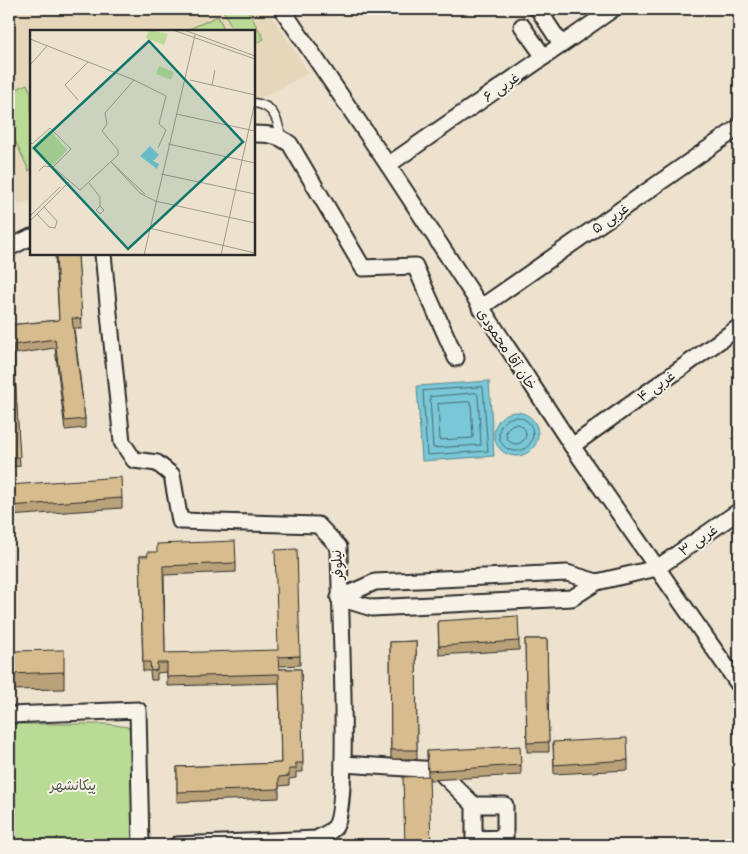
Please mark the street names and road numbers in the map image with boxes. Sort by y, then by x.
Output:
street label: ۶ غربی [480,69,523,106]
street label: ۵ غربی [588,199,632,237]
street label: خان آقا محمودی [473,305,540,393]
street label: ۴ غربی [634,367,679,406]
street label: ۳ غربی [676,521,721,560]
street label: نیلوفر [328,549,348,582]

